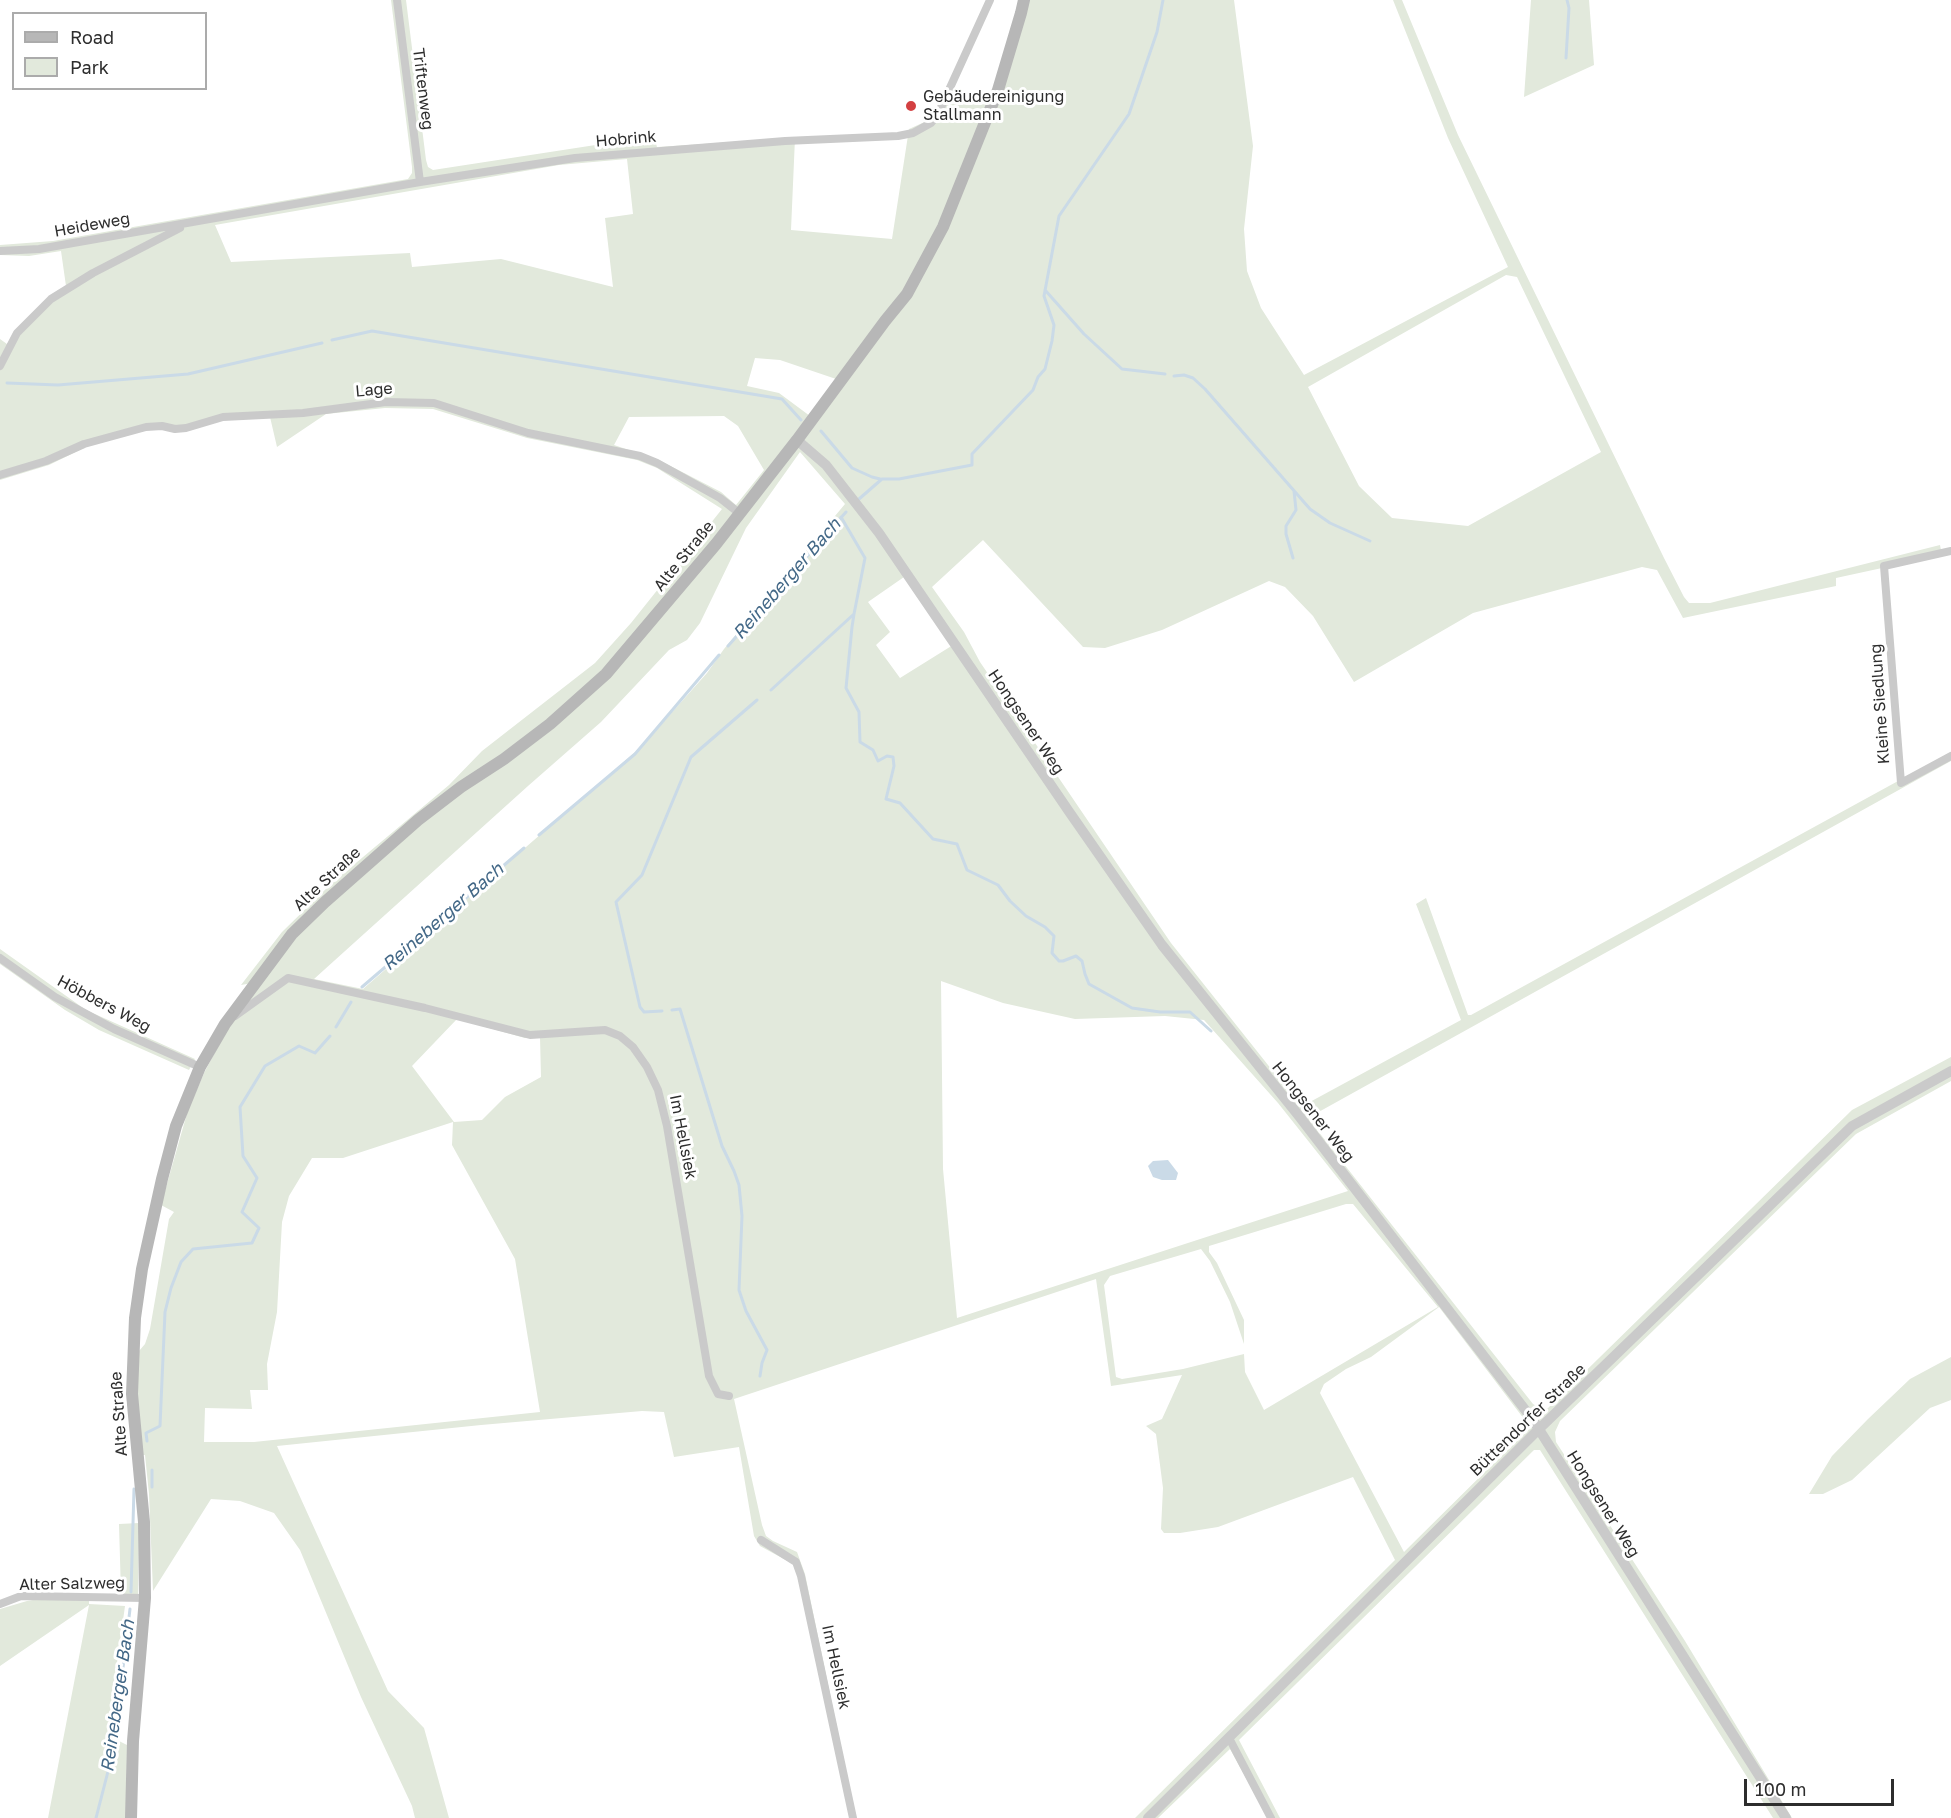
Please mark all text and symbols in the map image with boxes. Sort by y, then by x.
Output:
legend [12,12,207,90]
text: Road [70,26,114,48]
street label: Triftenweg [408,47,438,131]
text: Park [70,56,109,78]
place label: Gebäudereinigung Stallmann [923,87,1064,125]
marker: Gebäudereinigung Stallmann [904,99,918,113]
street label: Hobrink [595,127,657,151]
street label: Heideweg [53,209,131,241]
street label: Lage [355,379,393,401]
water label: Reineberger Bach [729,514,845,644]
street label: Alte Straße [650,517,718,595]
street label: Kleine Siedlung [1866,643,1894,765]
street label: Hongsener Weg [984,666,1068,778]
street label: Alte Straße [289,843,365,915]
water label: Reineberger Bach [378,859,508,975]
street label: Höbbers Weg [54,971,154,1037]
street label: Hongsener Weg [1268,1058,1358,1166]
street label: Im Hellsiek [665,1093,701,1181]
street label: Büttendorfer Straße [1466,1360,1590,1480]
street label: Alte Straße [106,1371,132,1457]
street label: Hongsener Weg [1562,1447,1644,1561]
street label: Alter Salzweg [19,1573,125,1595]
water label: Reineberger Bach [97,1619,139,1773]
street label: Im Hellsiek [818,1623,854,1711]
scale bar [1747,1767,1897,1805]
text: 100 m [1755,1778,1806,1800]

